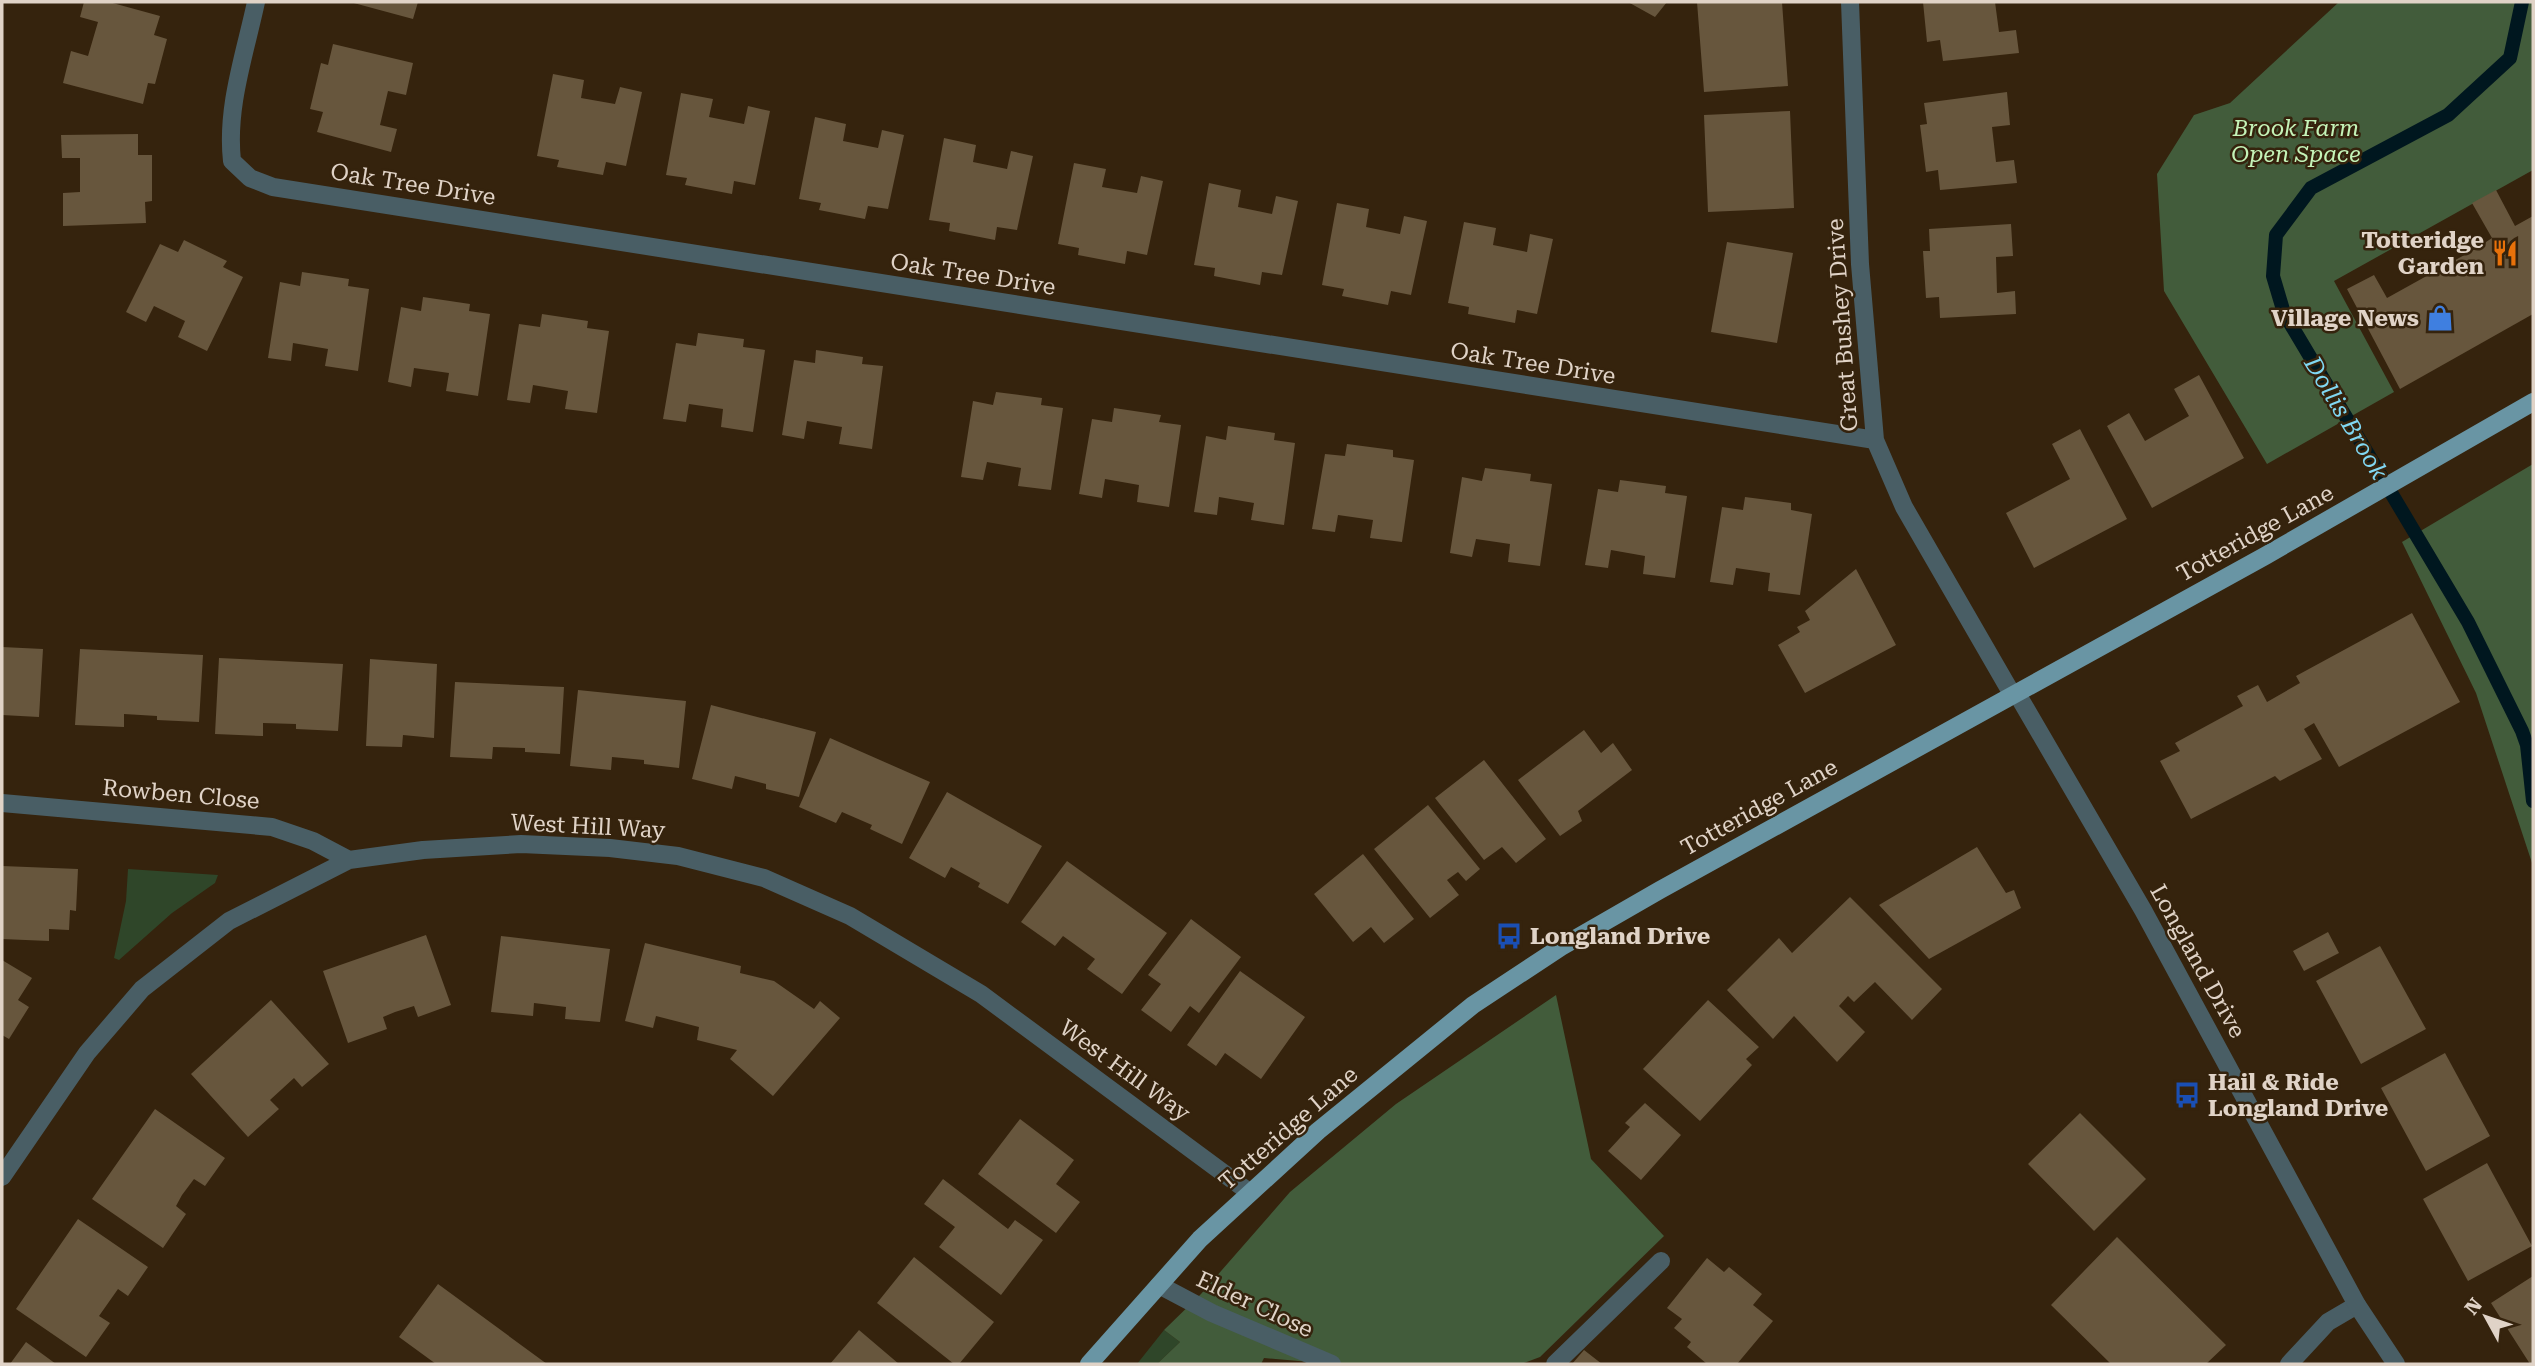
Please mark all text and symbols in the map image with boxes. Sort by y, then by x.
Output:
park label: Brook Farm Open Space [2231,115,2361,168]
street label: Oak Tree Drive [328,158,497,211]
street label: Great Bushey Drive [1822,218,1863,432]
place label: Totteridge Garden [2361,227,2485,280]
restaurant icon: Totteridge Garden [2490,238,2520,268]
street label: Oak Tree Drive [888,248,1057,301]
shop icon: Village News [2425,303,2455,333]
place label: Village News [2271,305,2419,332]
street label: Oak Tree Drive [1448,337,1617,390]
water label: Dollis Brook [2298,351,2394,484]
street label: Totteridge Lane [2172,479,2338,588]
street label: Totteridge Lane [1676,753,1842,862]
street label: Rowben Close [101,774,261,815]
street label: West Hill Way [510,809,666,844]
street label: Longland Drive [2144,880,2251,1043]
bus stop icon: Longland Drive [1494,921,1524,951]
place label: Longland Drive [1530,923,1710,950]
street label: West Hill Way [1054,1014,1196,1127]
street label: Totteridge Lane [1214,1061,1363,1196]
place label: Hail & Ride Longland Drive [2208,1069,2388,1122]
bus stop icon: Hail & Ride Longland Drive [2172,1080,2202,1110]
street label: Elder Close [1192,1266,1317,1343]
north arrow [2451,1282,2521,1352]
text: N [2460,1293,2487,1319]

